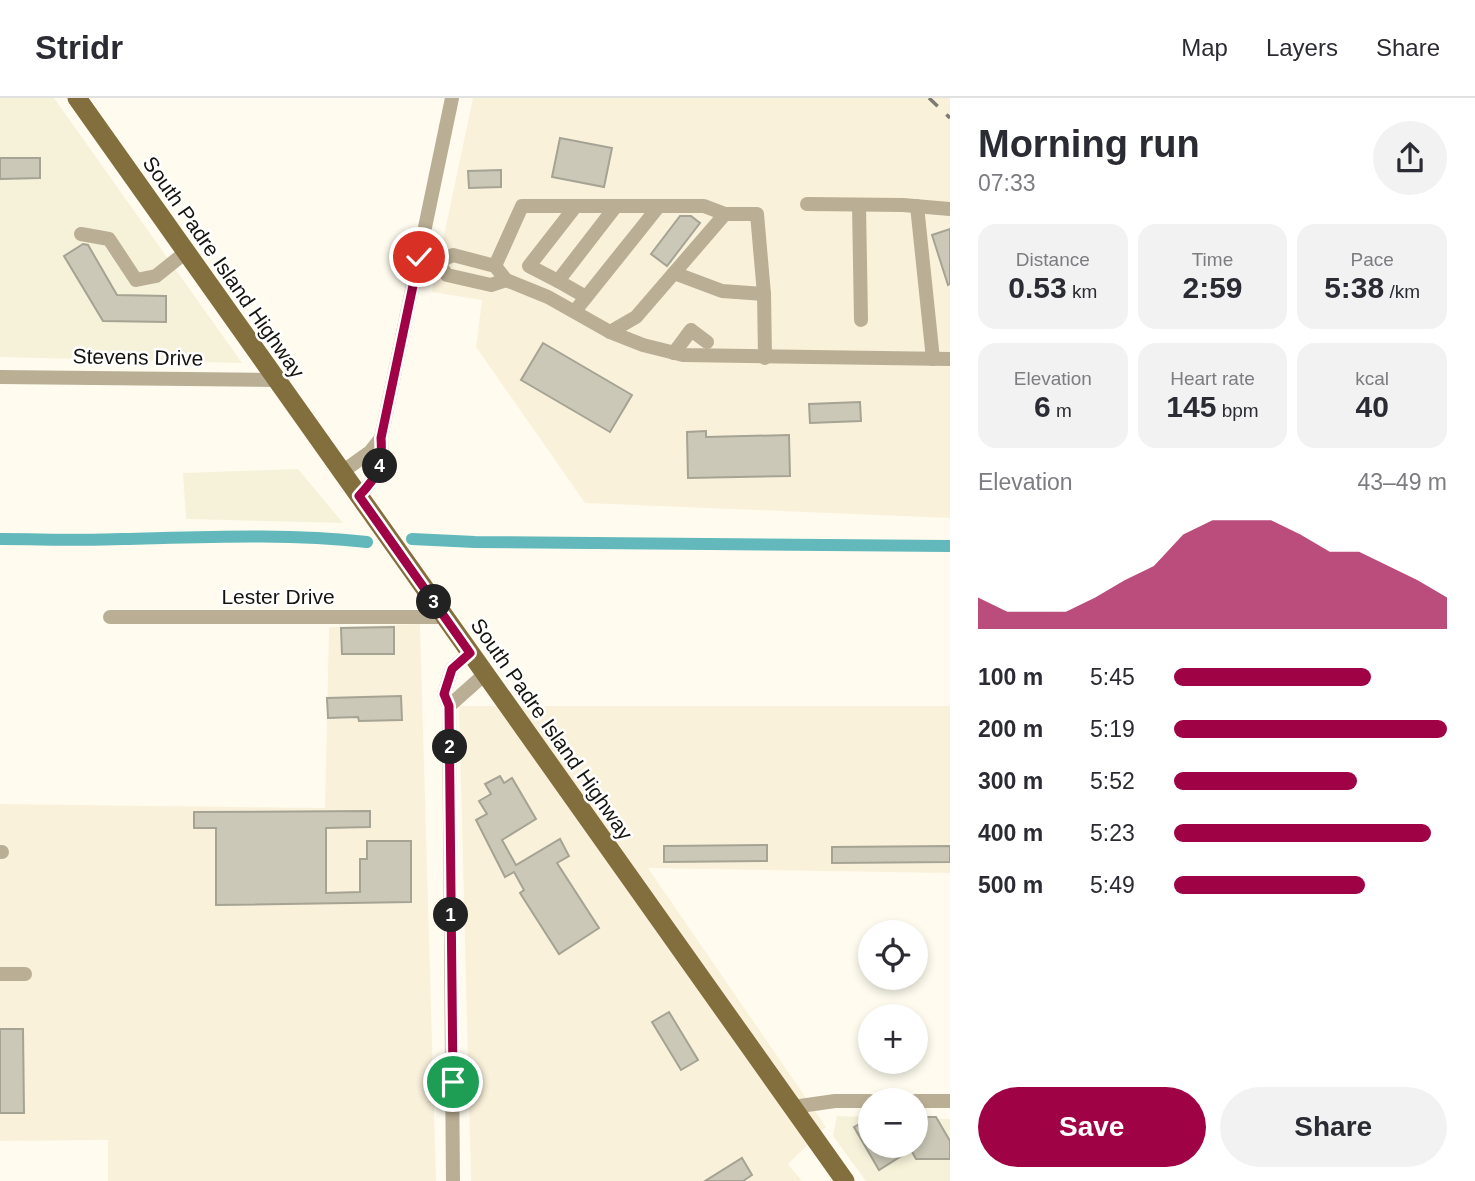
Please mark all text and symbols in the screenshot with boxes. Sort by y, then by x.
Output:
text: Stridr [35,29,123,66]
text: Map [1181,34,1228,61]
text: Layers [1266,34,1338,61]
text: Share [1376,34,1440,61]
button: share [1373,121,1447,195]
text: Morning run [978,123,1200,165]
street label: South Padre Island Highway [139,152,310,383]
text: 07:33 [978,170,1036,196]
pin [389,227,449,287]
icon: check [400,238,438,276]
text: Distance [1016,249,1090,270]
text: Time [1192,249,1233,270]
text: Pace [1351,249,1394,270]
text: 0.53 [1008,271,1067,304]
text: 2:59 [1182,271,1243,304]
text: 5:38 [1324,271,1384,304]
text: km [1067,281,1097,302]
text: /km [1384,281,1420,302]
street label: Stevens Drive [72,344,204,370]
text: Elevation [1014,368,1092,389]
text: Heart rate [1170,368,1255,389]
text: kcal [1355,368,1389,389]
text: 6 [1034,390,1051,423]
text: 145 [1166,390,1216,423]
text: 40 [1355,390,1389,423]
text: m [1051,400,1072,421]
text: bpm [1216,400,1259,421]
pin: 4 [362,448,398,484]
text: 4 [374,455,385,476]
text: Elevation [978,469,1073,495]
text: 43–49 m [1357,469,1447,495]
pin: 3 [416,584,452,620]
street label: Lester Drive [221,585,335,608]
text: 3 [428,591,439,612]
street label: South Padre Island Highway [467,614,638,845]
text: 100 m [978,664,1043,690]
text: 5:45 [1090,664,1135,690]
text: 200 m [978,716,1043,742]
text: 5:19 [1090,716,1135,742]
pin: 2 [433,730,468,764]
text: 2 [444,736,455,757]
text: 300 m [978,768,1043,794]
text: 5:52 [1090,768,1135,794]
text: 400 m [978,820,1043,846]
text: 5:23 [1090,820,1135,846]
text: 500 m [978,872,1043,898]
text: 5:49 [1090,872,1135,898]
pin: 1 [434,898,468,932]
text: 1 [445,904,456,925]
map controls [858,920,928,1158]
button: locate [858,920,928,990]
button: + [858,1004,928,1074]
pin [423,1052,483,1112]
icon: arrive [434,1063,472,1101]
button: Save [978,1087,1206,1167]
button: Share [1220,1087,1447,1167]
button: − [858,1088,928,1158]

